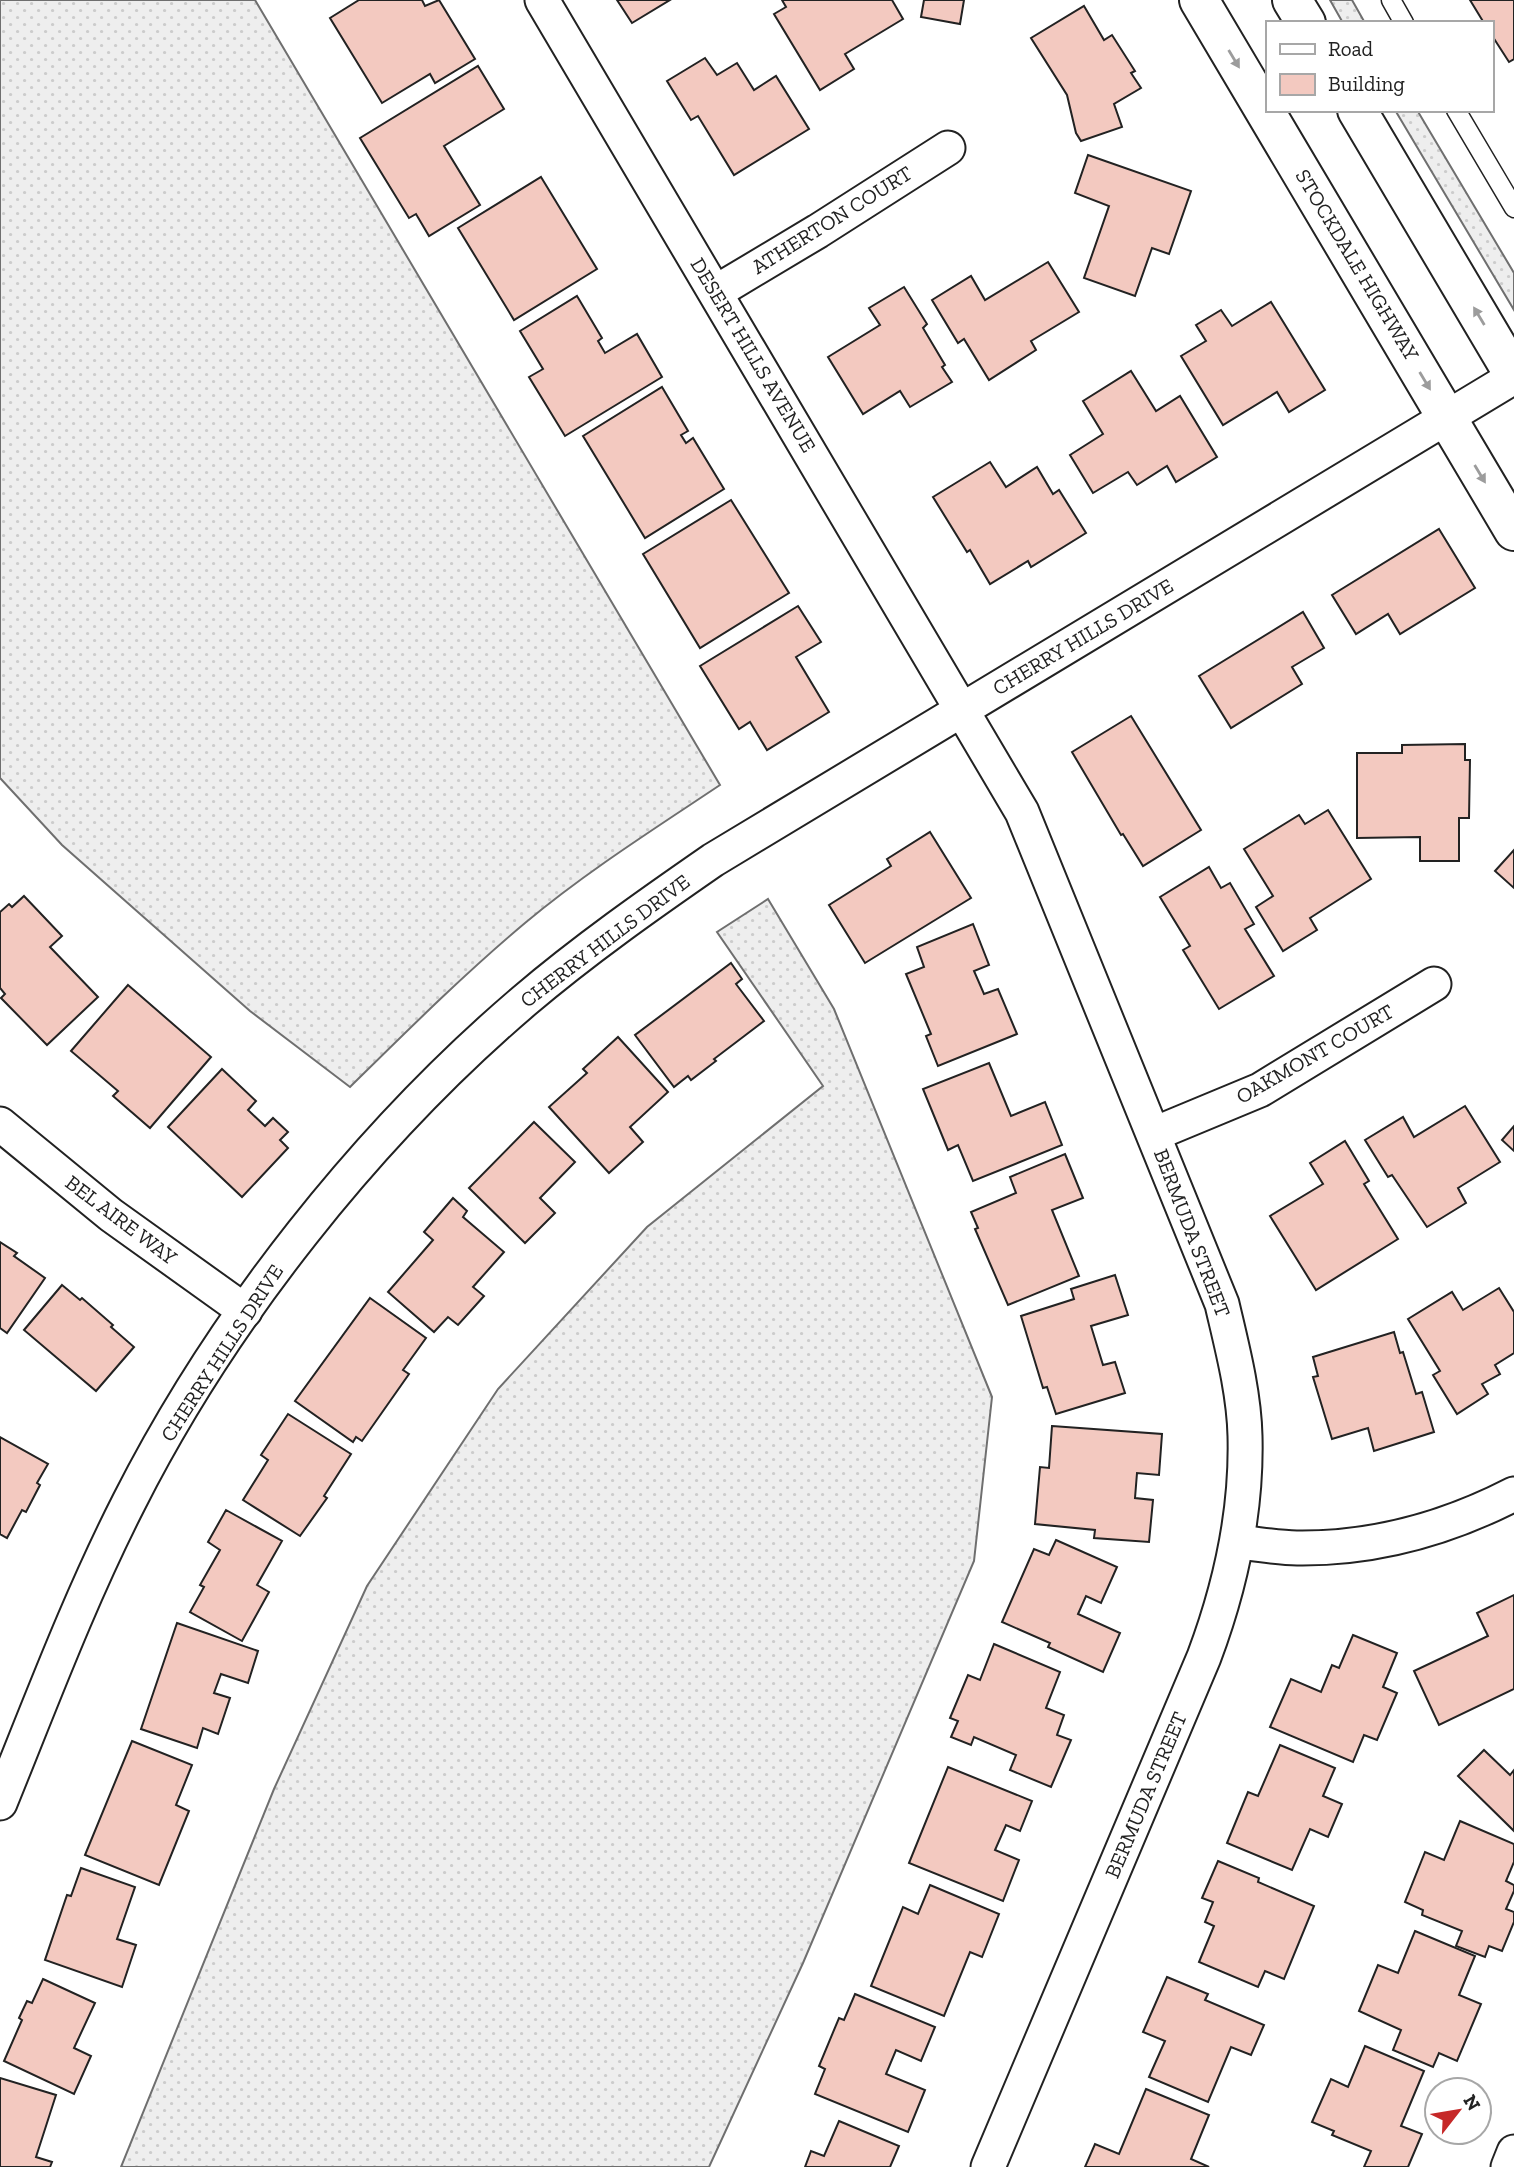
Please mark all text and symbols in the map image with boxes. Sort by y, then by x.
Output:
legend [1266,21,1493,112]
text: Road [1328,36,1374,61]
one-way arrow [1228,49,1240,68]
text: Building [1328,71,1405,96]
street label: ATHERTON COURT [747,160,916,279]
street label: STOCKDALE HIGHWAY [1290,165,1425,365]
street label: DESERT HILLS AVENUE [685,253,821,457]
one-way arrow [1473,307,1485,326]
one-way arrow [1419,371,1431,390]
one-way arrow [1474,464,1486,484]
street label: CHERRY HILLS DRIVE [988,573,1177,700]
street label: CHERRY HILLS DRIVE [515,869,694,1013]
street label: OAKMONT COURT [1232,998,1398,1109]
street label: BERMUDA STREET [1149,1145,1236,1321]
street label: BEL AIRE WAY [61,1170,182,1270]
street label: CHERRY HILLS DRIVE [155,1260,288,1446]
street label: BERMUDA STREET [1099,1708,1192,1882]
north arrow [1423,2076,1493,2146]
text: N [1459,2090,1486,2115]

